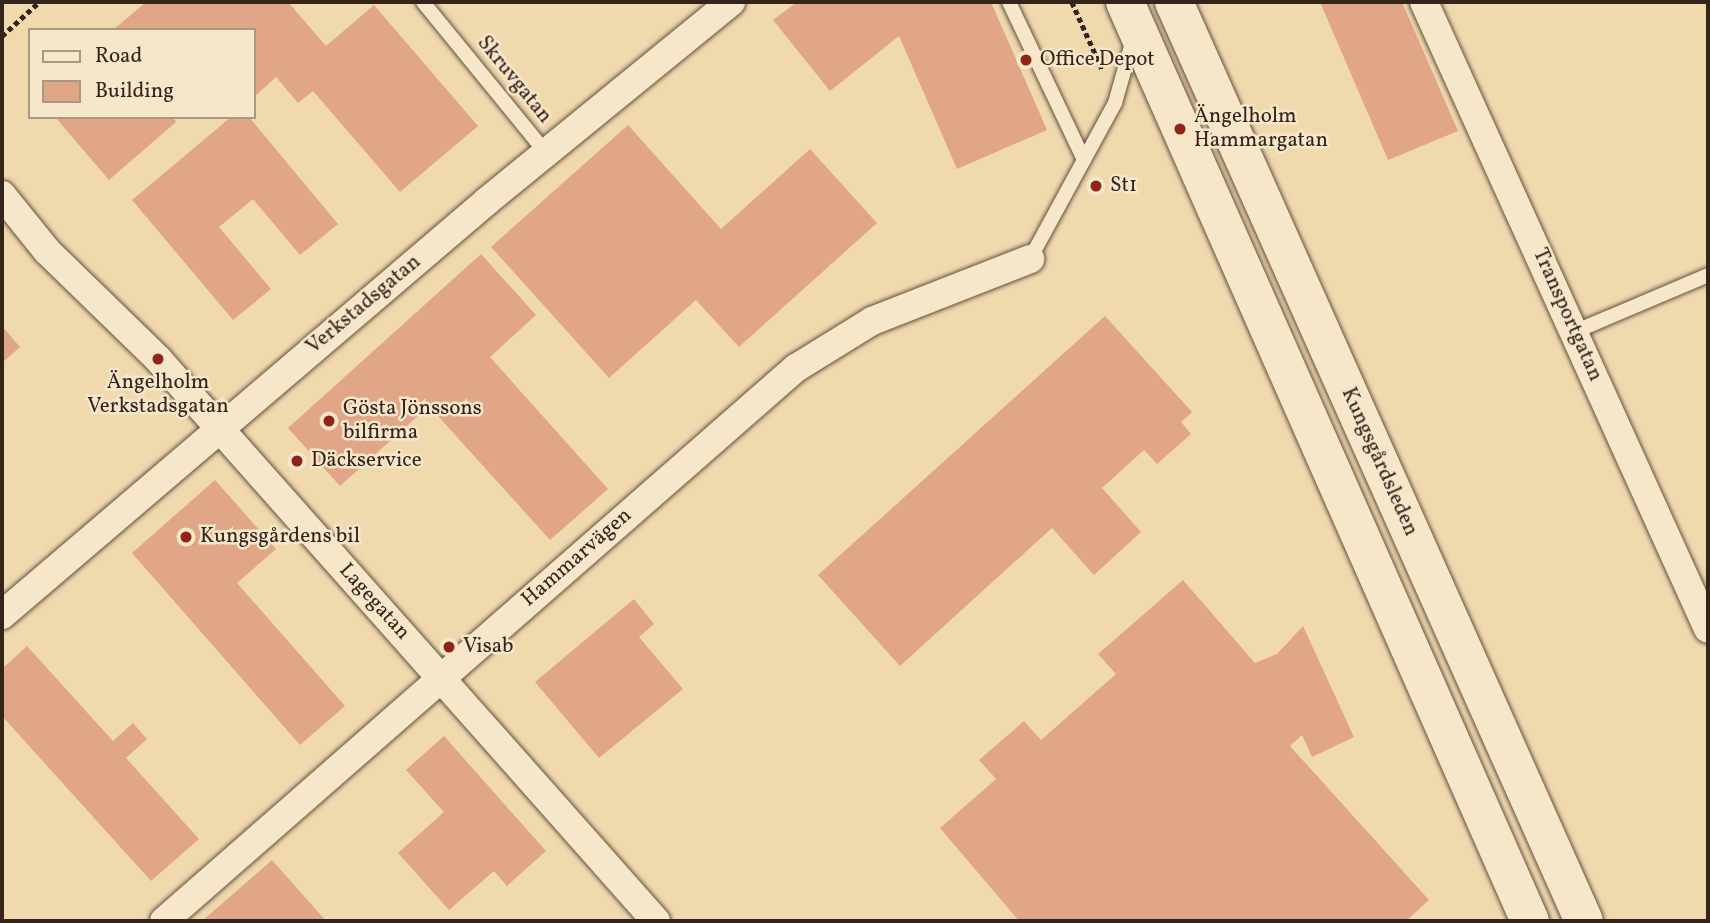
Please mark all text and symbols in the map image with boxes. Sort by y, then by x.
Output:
legend [28,28,256,119]
street label: Skruvgatan [471,31,557,129]
text: Road [95,42,142,71]
place label: Office Depot [1040,47,1155,73]
marker: Office Depot [1018,52,1034,68]
text: Building [95,77,174,106]
place label: Ängelholm Hammargatan [1194,104,1328,154]
marker: Ängelholm Hammargatan [1172,121,1188,137]
place label: St1 [1110,173,1137,199]
marker: St1 [1088,178,1104,194]
street label: Transportgatan [1526,245,1608,385]
street label: Verkstadsgatan [302,250,426,360]
marker: Ängelholm Verkstadsgatan [150,351,166,367]
place label: Ängelholm Verkstadsgatan [87,370,229,420]
street label: Kungsgårdsleden [1335,384,1423,540]
place label: Gösta Jönssons bilfirma [343,396,482,446]
marker: Gösta Jönssons bilfirma [321,413,337,429]
place label: Däckservice [311,448,422,474]
marker: Däckservice [289,453,305,469]
street label: Hammarvägen [517,503,637,613]
place label: Kungsgårdens bil [200,524,360,550]
marker: Kungsgårdens bil [178,529,194,545]
street label: Lagegatan [333,559,415,645]
place label: Visab [463,634,514,660]
marker: Visab [441,639,457,655]

